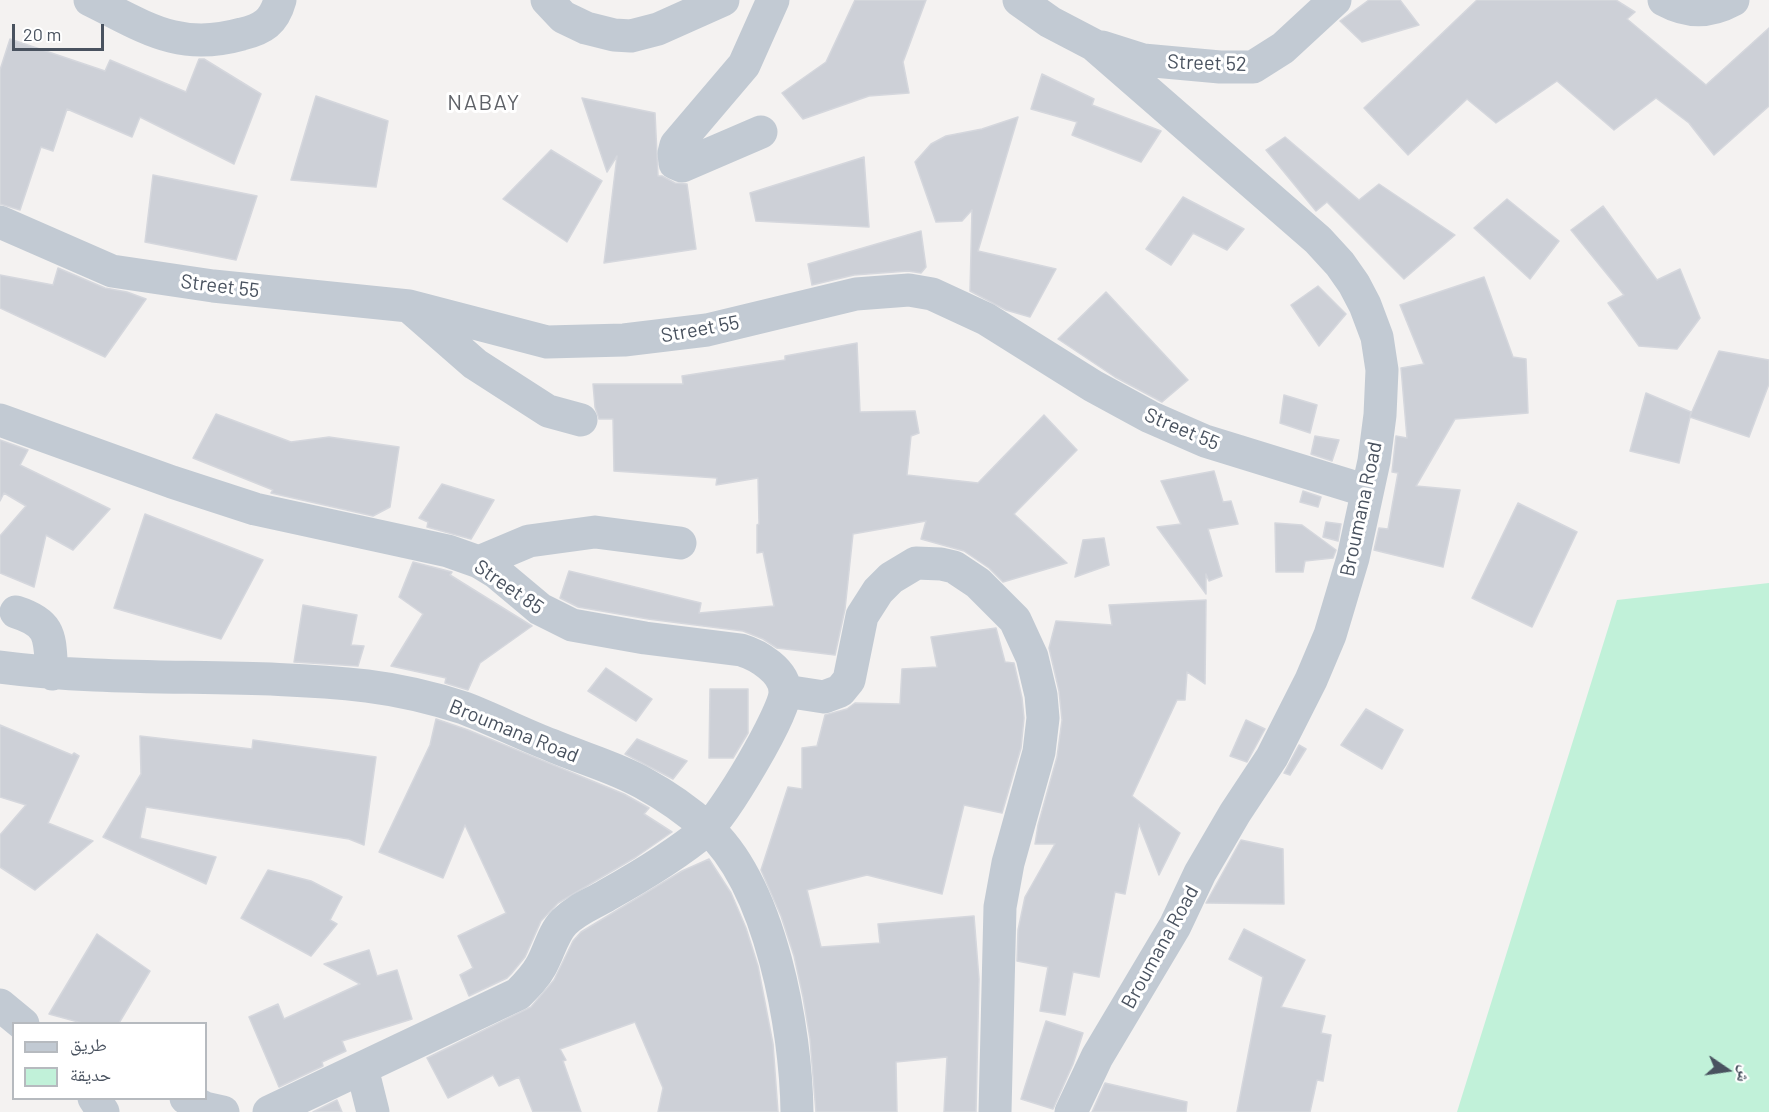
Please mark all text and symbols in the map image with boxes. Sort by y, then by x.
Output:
scale bar [15,12,106,50]
text: 20 m [23,23,61,45]
street label: Street 52 [1167,50,1247,76]
district label: NABAY [447,90,521,116]
street label: Street 55 [179,269,261,303]
street label: Street 55 [659,310,741,348]
street label: Street 55 [1141,402,1223,456]
street label: Broumana Road [1335,439,1387,579]
street label: Street 85 [470,554,548,620]
street label: Broumana Road [446,694,582,768]
street label: Broumana Road [1116,881,1204,1013]
legend [12,1022,207,1100]
text: طريق [70,1033,107,1055]
north arrow [1697,1040,1757,1100]
text: حديقة [70,1063,111,1085]
text: ش [1734,1064,1756,1085]

